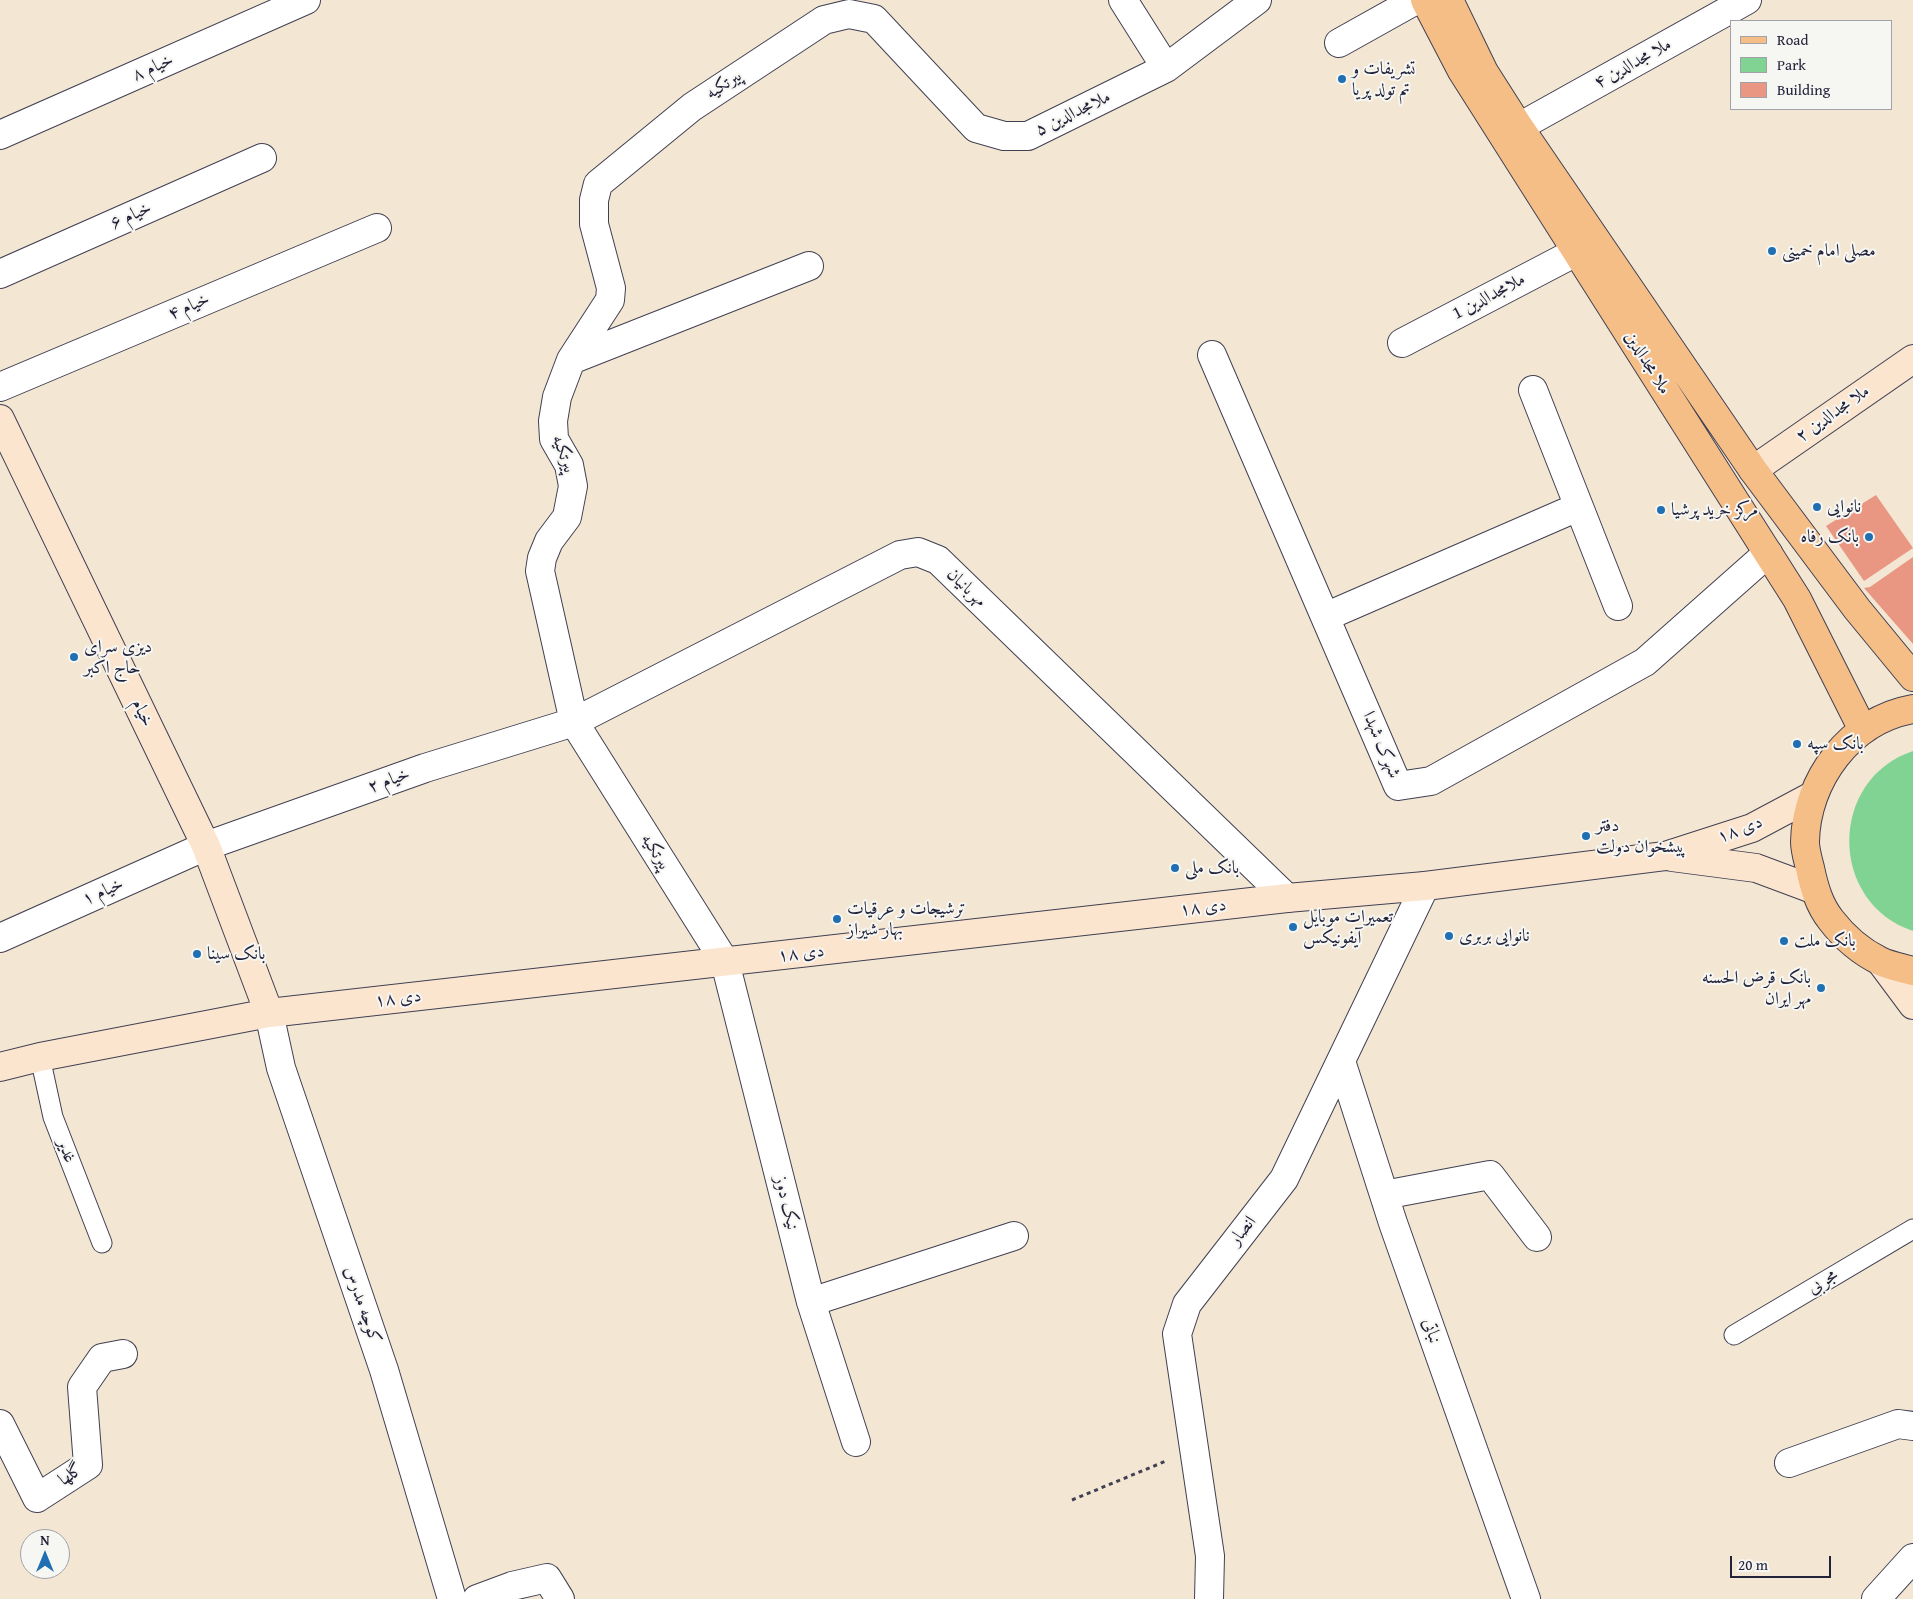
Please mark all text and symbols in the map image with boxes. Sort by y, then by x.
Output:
legend [1730,20,1893,110]
text: Road [1777,29,1808,50]
street label: ملا مجدالدین ۴ [1590,34,1676,94]
street label: خیام ۸ [129,49,177,87]
text: Park [1777,54,1806,75]
place label: تشریفات و تم تولد پریا [1352,58,1416,100]
street label: پیرتکیه [702,65,746,105]
marker: تشریفات و تم تولد پریا [1336,73,1348,85]
text: Building [1777,79,1830,100]
street label: ملامجدالدین ۵ [1032,86,1114,142]
street label: خیام ۶ [107,197,155,235]
place label: مصلی امام خمینی [1782,240,1876,262]
marker: مصلی امام خمینی [1766,245,1778,257]
street label: ملامجدالدین 1 [1449,269,1529,325]
street label: خیام ۴ [165,289,213,325]
street label: ملا مجدالدین [1619,327,1675,399]
street label: ملا مجدالدین ٢ [1792,381,1874,447]
street label: پیرتکیه [547,432,579,476]
place label: نانوایی [1827,496,1861,518]
place label: مرکز خرید پرشیا [1671,499,1758,521]
marker: نانوایی [1811,501,1823,513]
marker: مرکز خرید پرشیا [1655,504,1667,516]
place label: بانک رفاه [1800,526,1859,548]
marker: بانک رفاه [1863,531,1875,543]
street label: مهربانیان [942,564,990,612]
place label: دیزی سرای حاج اکبر [84,636,152,679]
marker: دیزی سرای حاج اکبر [68,651,80,663]
street label: خیام [126,695,158,731]
street label: شهرک شهدا [1357,708,1405,782]
place label: بانک سپه [1807,733,1864,755]
marker: بانک سپه [1791,738,1803,750]
street label: خیام ۲ [365,764,413,798]
street label: ۱۸ دی [1714,812,1766,848]
place label: دفتر پیشخوان دولت [1596,815,1686,858]
street label: پیرتکیه [636,830,674,874]
marker: دفتر پیشخوان دولت [1580,830,1592,842]
place label: بانک ملی [1185,857,1239,879]
marker: بانک ملی [1169,862,1181,874]
street label: خیام ۱ [79,873,127,911]
street label: ۱۸ دی [1179,895,1227,921]
place label: ترشیجات و عرقیات بهار شیراز [847,898,966,941]
place label: تعمیرات موبایل آیفونیکس [1303,906,1393,949]
marker: ترشیجات و عرقیات بهار شیراز [831,913,843,925]
marker: تعمیرات موبایل آیفونیکس [1287,921,1299,933]
place label: نانوایی بربری [1459,925,1530,947]
marker: نانوایی بربری [1443,930,1455,942]
place label: بانک ملت [1794,930,1856,952]
marker: بانک ملت [1778,935,1790,947]
street label: ۱۸ دی [777,941,825,967]
place label: بانک سینا [207,943,265,965]
marker: بانک سینا [191,948,203,960]
place label: بانک قرض الحسنه مهر ایران [1702,967,1811,1010]
marker: بانک قرض الحسنه مهر ایران [1815,982,1827,994]
street label: ۱۸ دی [374,986,422,1012]
street label: غدیر [52,1136,80,1166]
street label: نیک دوز [769,1174,803,1232]
street label: انصار [1225,1212,1261,1250]
street label: کوچه مدرس [339,1264,385,1346]
street label: مجربی [1804,1265,1842,1299]
street label: نباتی [1417,1316,1445,1346]
street label: گلها [54,1459,88,1491]
north arrow [20,1529,70,1579]
text: N [40,1530,50,1550]
scale bar [1733,1546,1834,1578]
text: 20 m [1738,1554,1768,1575]

